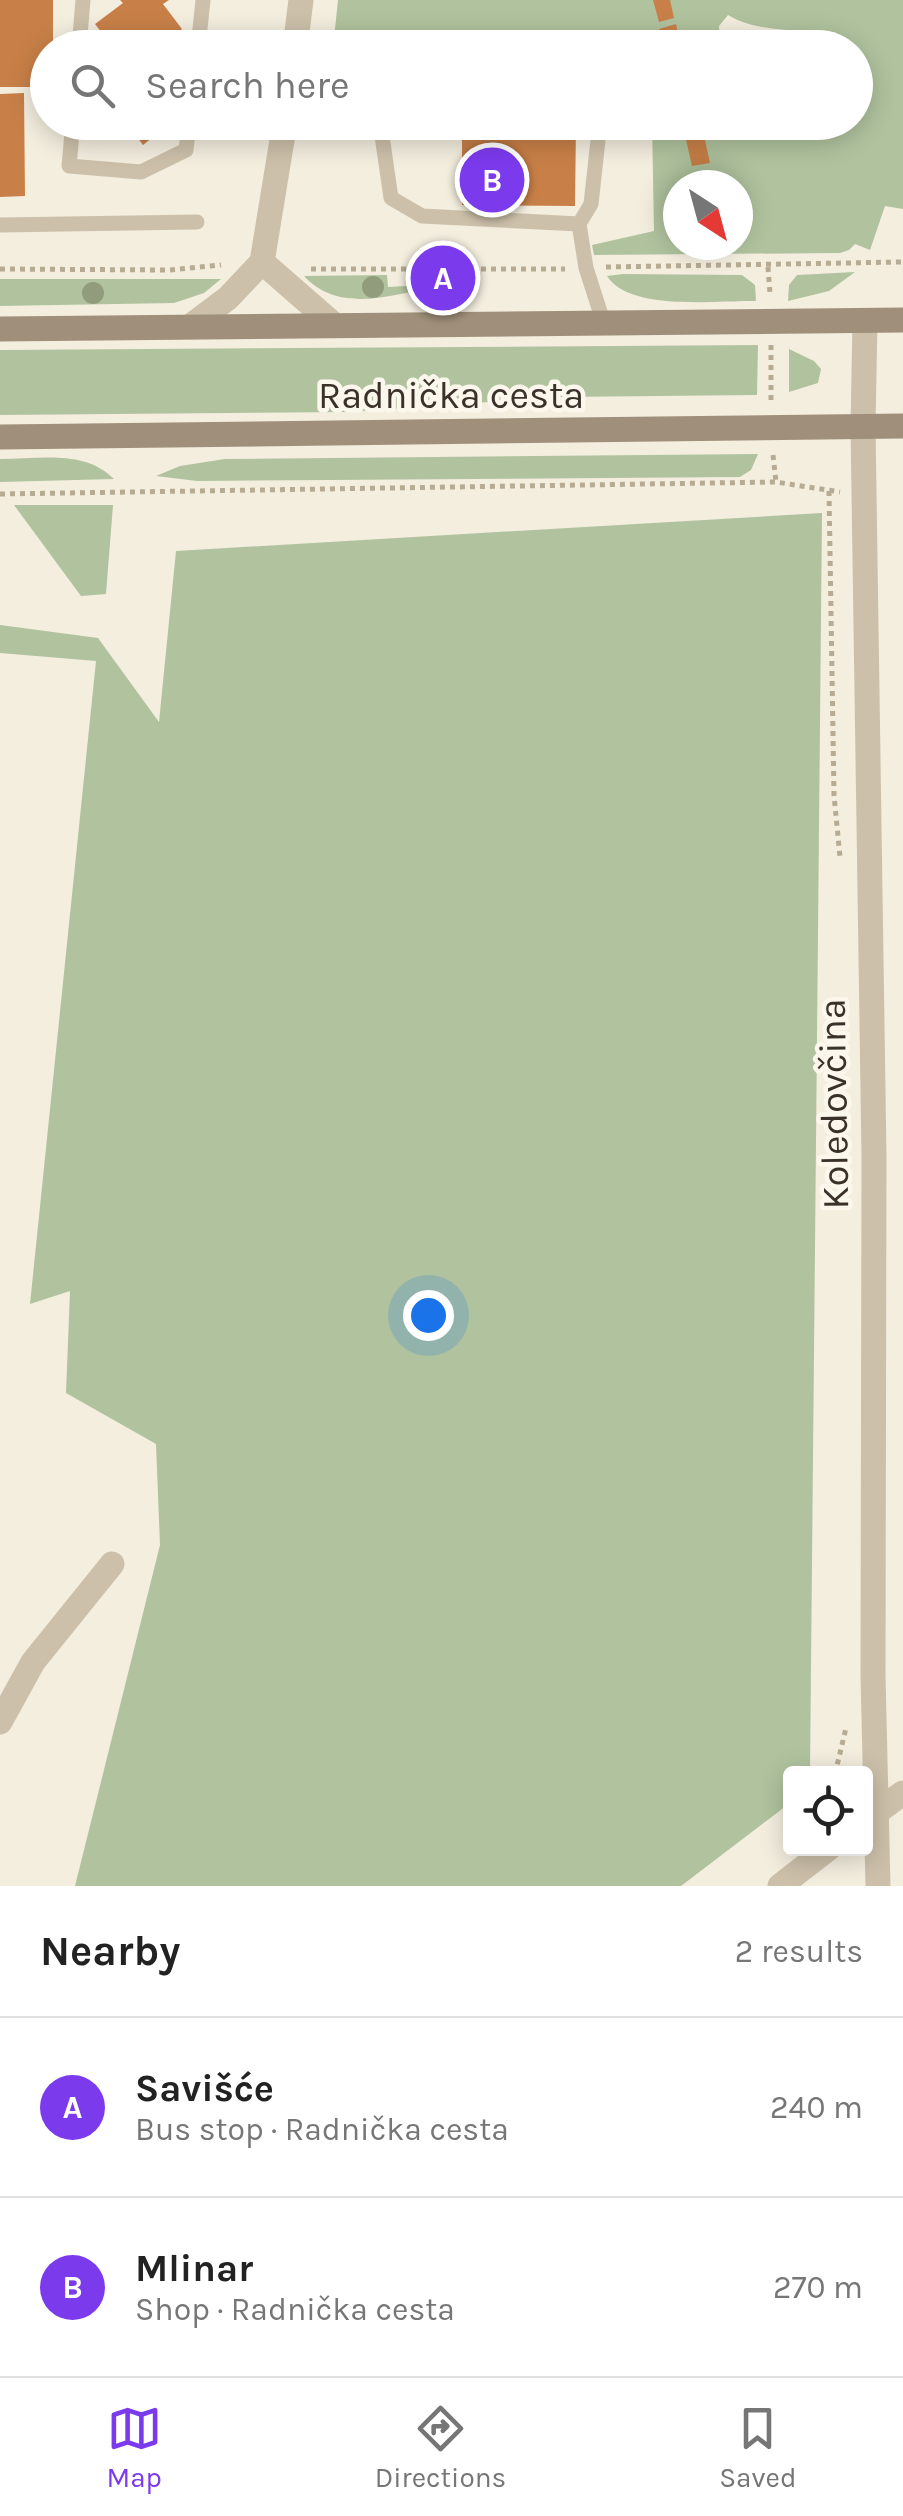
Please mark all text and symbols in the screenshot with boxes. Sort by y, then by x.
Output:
search box [30,30,873,140]
icon: search [65,58,120,113]
text: Search here [145,63,349,108]
pin: B [460,142,524,218]
north arrow [663,170,753,260]
pin: A [410,240,476,316]
street label: Radnička cesta [318,373,584,418]
street label: Koledovčina [810,998,858,1210]
your location [403,1290,454,1341]
map controls [783,1766,873,1856]
button: locate [783,1766,873,1856]
text: Nearby [40,1926,180,1976]
text: 2 results [735,1933,863,1970]
text: Savišće [135,2066,274,2111]
text: A [62,2089,83,2126]
text: 240 m [770,2089,863,2126]
text: Bus stop · Radnička cesta [135,2111,509,2148]
text: Mlinar [135,2246,253,2291]
text: B [62,2269,83,2306]
text: 270 m [773,2269,863,2306]
text: Shop · Radnička cesta [135,2291,455,2328]
tab: Map [106,2401,162,2494]
tab: Directions [375,2401,506,2494]
tab: Saved [719,2401,797,2494]

